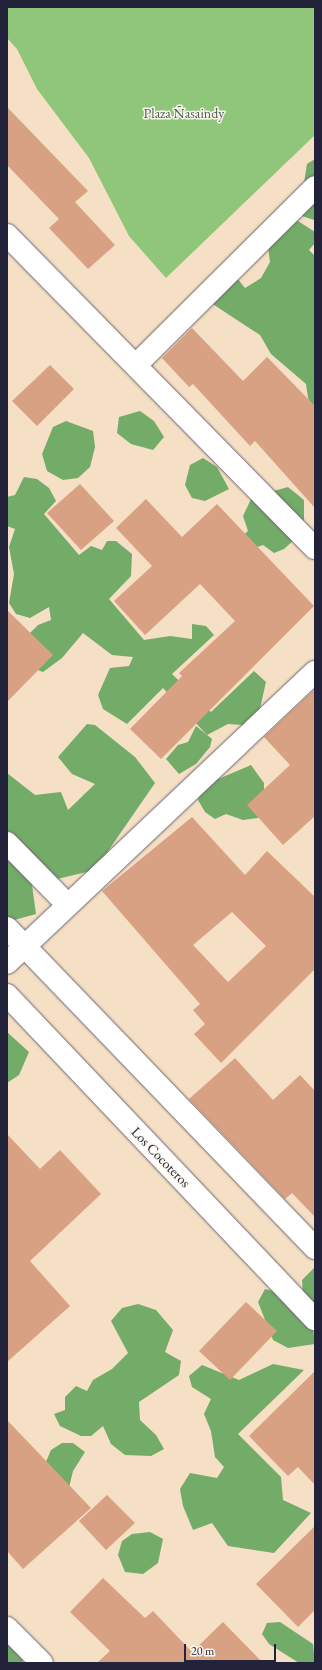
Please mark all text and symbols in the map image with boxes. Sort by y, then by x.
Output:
park label: Plaza Ñasaindy [144,105,224,121]
street label: Los Cocoteros [128,1123,194,1191]
scale bar [186,1636,278,1662]
text: 20 m [191,1643,214,1659]

